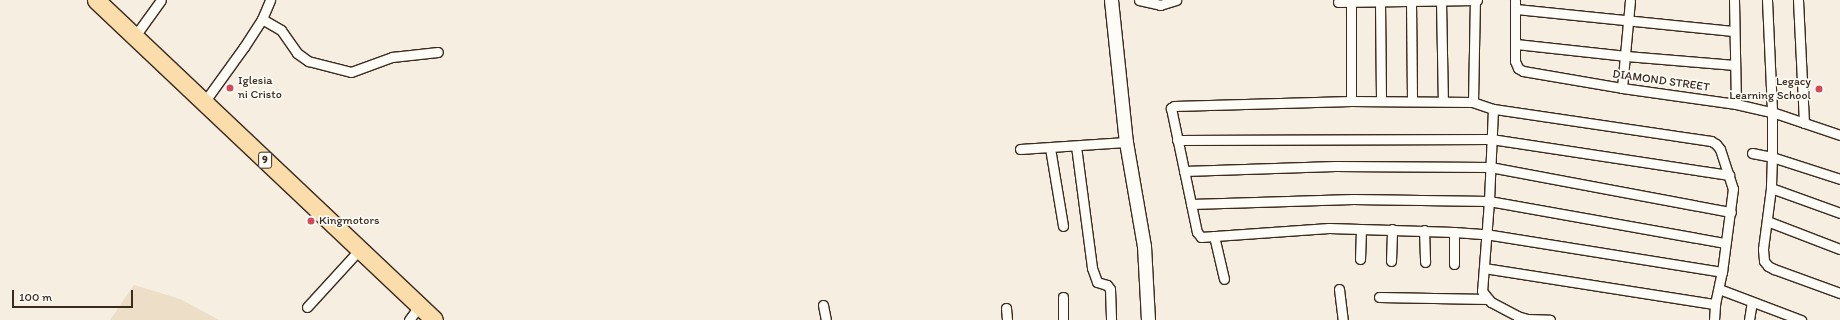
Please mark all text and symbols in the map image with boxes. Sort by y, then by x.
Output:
street label: DIAMOND STREET [1611,67,1711,95]
place label: Iglesia ni Cristo [238,74,282,102]
place label: Legacy Learning School [1729,75,1811,103]
marker: Iglesia ni Cristo [225,83,235,93]
marker: Legacy Learning School [1814,84,1824,94]
road number: 9 [258,151,272,169]
place label: Kingmotors [319,214,379,228]
marker: Kingmotors [306,216,316,226]
scale bar [14,282,135,308]
text: 100 m [19,290,52,304]

